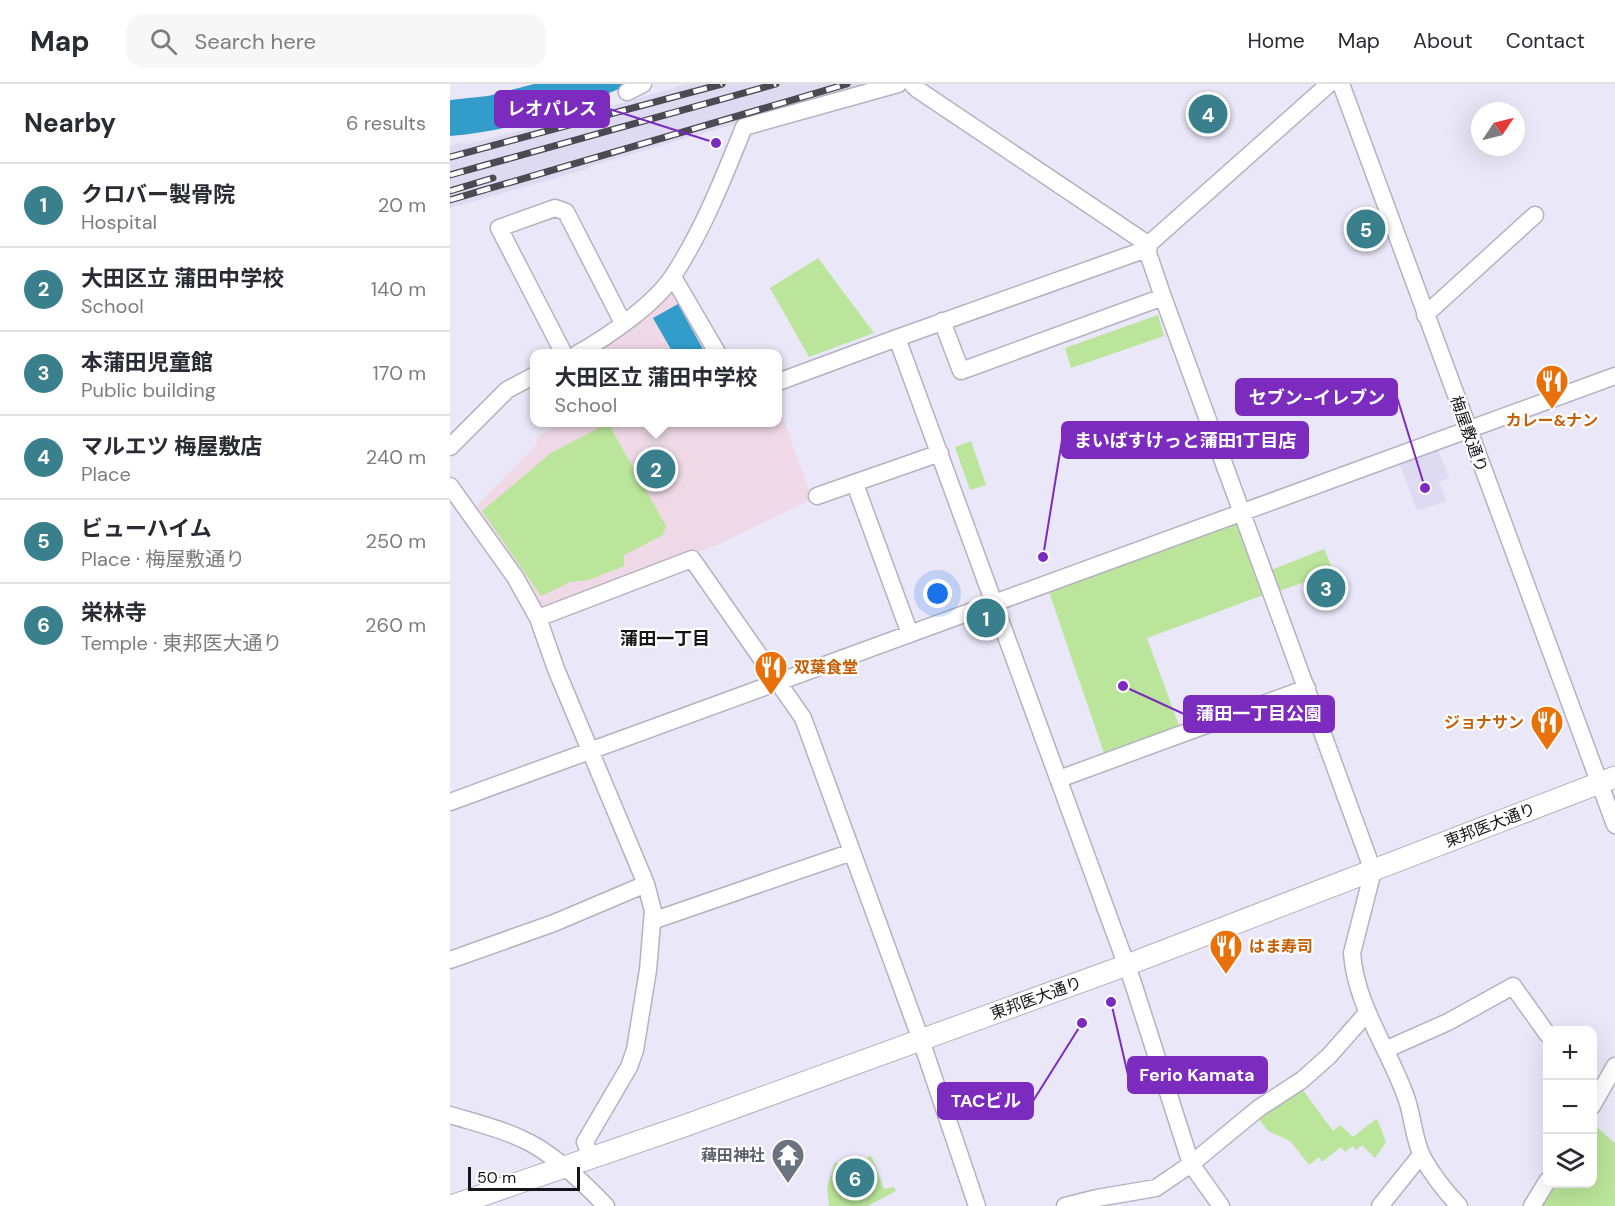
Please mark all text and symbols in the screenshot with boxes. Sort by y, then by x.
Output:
search box [126,14,546,68]
text: Map [30,23,90,60]
icon: search [147,25,180,58]
text: Search here [195,27,316,56]
text: Home [1247,27,1305,55]
text: Map [1338,27,1380,55]
text: About [1413,27,1473,55]
text: Contact [1506,27,1585,55]
callout: レオパレス [495,91,609,127]
pin: 4 [1188,92,1227,136]
text: レオパレス [507,97,597,121]
north arrow [1471,102,1525,156]
text: Nearby [24,106,116,140]
text: 6 results [346,110,426,136]
text: クロバー製骨院 [81,180,235,209]
text: 1 [40,192,47,218]
text: 20 m [378,192,426,218]
pin: 5 [1346,206,1386,252]
text: Hospital [81,209,157,235]
text: 大田区立 蒲田中学校 [81,264,284,293]
text: 2 [38,276,49,302]
text: 140 m [371,276,426,302]
text: School [81,293,144,319]
text: 本蒲田児童館 [81,348,213,377]
popup [530,349,782,427]
text: 3 [37,360,50,386]
text: 170 m [373,360,426,386]
text: 大田区立 蒲田中学校 [554,363,758,392]
restaurant icon: カレー&ナン [1534,363,1570,410]
text: Public building [81,377,216,403]
callout: セブン-イレブン [1236,379,1397,415]
text: セブン-イレブン [1249,386,1385,410]
text: School [554,392,617,418]
street label: 梅屋敷通り [1445,393,1493,475]
place label: カレー&ナン [1506,410,1598,431]
callout: まいばすけっと蒲田1丁目店 [1062,422,1308,458]
text: まいばすけっと蒲田1丁目店 [1074,429,1296,453]
text: マルエツ 梅屋敷店 [81,432,262,461]
text: 4 [37,444,50,470]
text: 240 m [366,444,426,470]
pin: 2 [636,446,676,492]
text: Place [81,461,131,487]
text: ビューハイム [81,514,212,543]
text: 5 [37,528,50,554]
text: 250 m [365,528,426,554]
text: Place · 梅屋敷通り [81,546,245,572]
pin: 3 [1306,566,1346,610]
your location [923,579,952,608]
pin: 1 [966,596,1006,640]
text: 栄林寺 [81,598,147,627]
text: 6 [37,612,50,638]
text: 260 m [365,612,426,638]
district label: 蒲田一丁目 [620,627,710,651]
text: Temple · 東邦医大通り [81,630,283,656]
restaurant icon: 双葉食堂 [753,649,789,696]
place label: 双葉食堂 [794,657,858,678]
callout: 蒲田一丁目公園 [1184,696,1334,732]
text: 蒲田一丁目公園 [1196,702,1322,726]
restaurant icon: ジョナサン [1529,704,1565,751]
place label: ジョナサン [1444,712,1524,733]
street label: 東邦医大通り [1441,798,1539,852]
restaurant icon: はま寿司 [1208,928,1244,975]
place label: はま寿司 [1249,936,1313,957]
street label: 東邦医大通り [987,972,1085,1024]
map controls [1543,1026,1597,1188]
button: + [1543,1026,1597,1080]
callout: Ferio Kamata [1128,1057,1267,1093]
text: Ferio Kamata [1139,1063,1255,1087]
button: − [1543,1080,1597,1134]
callout: TACビル [938,1083,1033,1119]
text: TACビル [951,1089,1021,1113]
button: layers [1543,1134,1597,1188]
temple icon: 薭田神社 [770,1137,806,1184]
place label: 薭田神社 [701,1145,765,1166]
pin: 6 [836,1156,874,1200]
scale bar [468,1164,580,1192]
text: 50 m [477,1167,516,1188]

